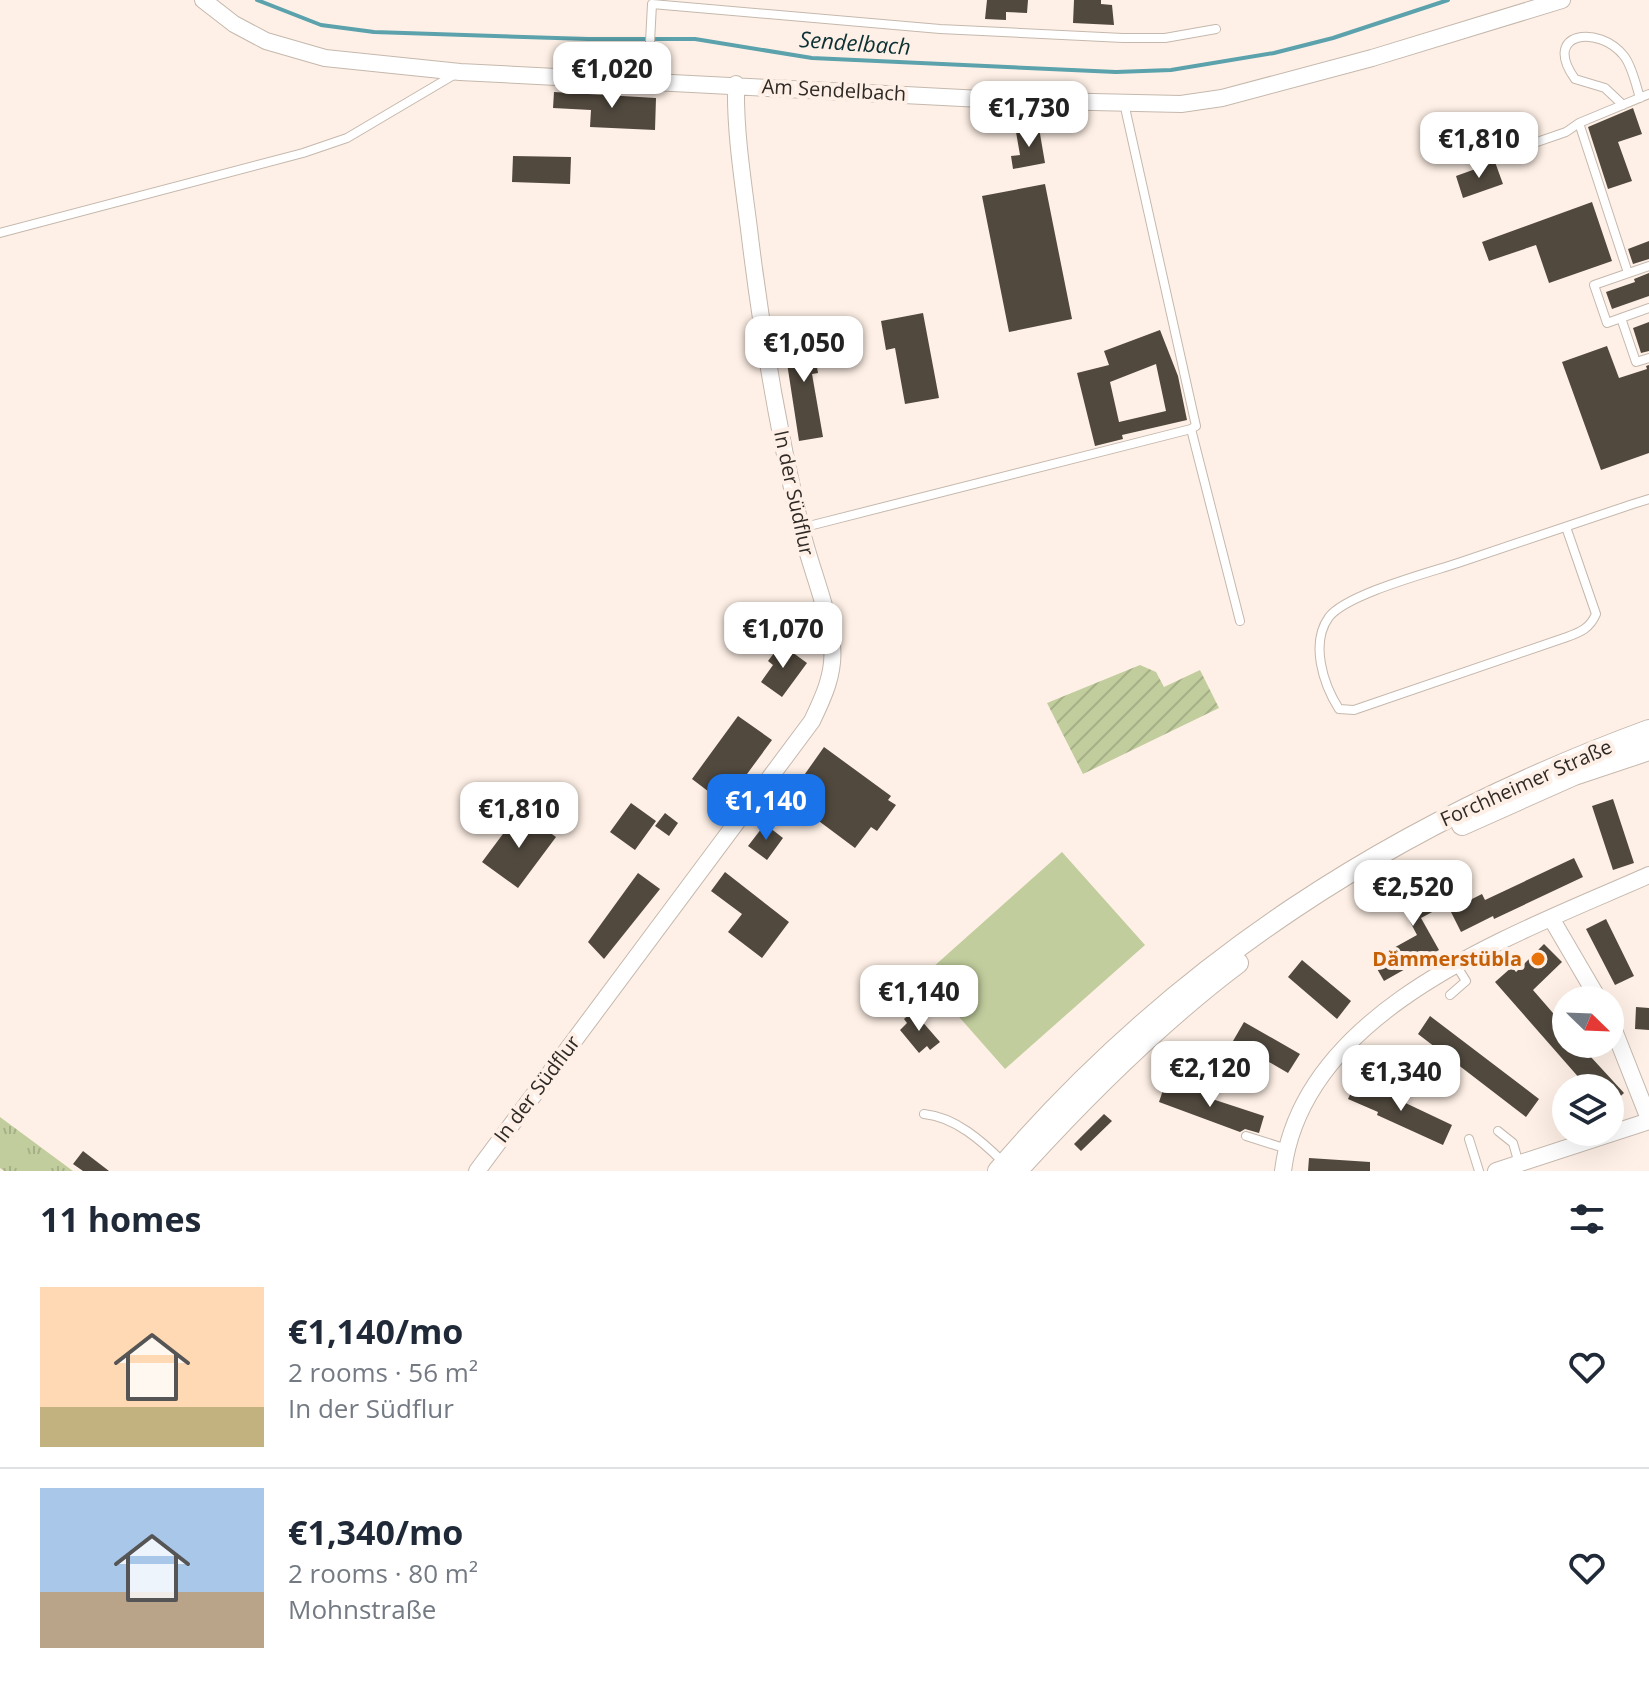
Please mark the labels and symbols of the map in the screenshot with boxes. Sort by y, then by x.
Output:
water label: Sendelbach [798,23,912,61]
pin: €1,020 [547,42,677,110]
street label: Am Sendelbach [761,72,907,107]
pin: €1,730 [964,81,1094,149]
pin: €1,810 [1414,112,1544,180]
pin: €1,050 [739,316,869,384]
street label: In der Südflur [768,428,821,558]
pin: €1,070 [718,602,848,670]
street label: Forchheimer Straße [1436,733,1616,833]
pin: €1,140 [701,774,831,842]
pin: €1,810 [454,782,584,850]
pin: €2,520 [1348,860,1478,928]
place label: Dämmerstübla [1372,945,1522,972]
marker: Dämmerstübla [1529,950,1547,968]
pin: €1,140 [854,965,984,1033]
north arrow [1552,986,1624,1058]
street label: In der Südflur [487,1030,586,1148]
pin: €2,120 [1145,1041,1275,1109]
pin: €1,340 [1336,1045,1466,1113]

